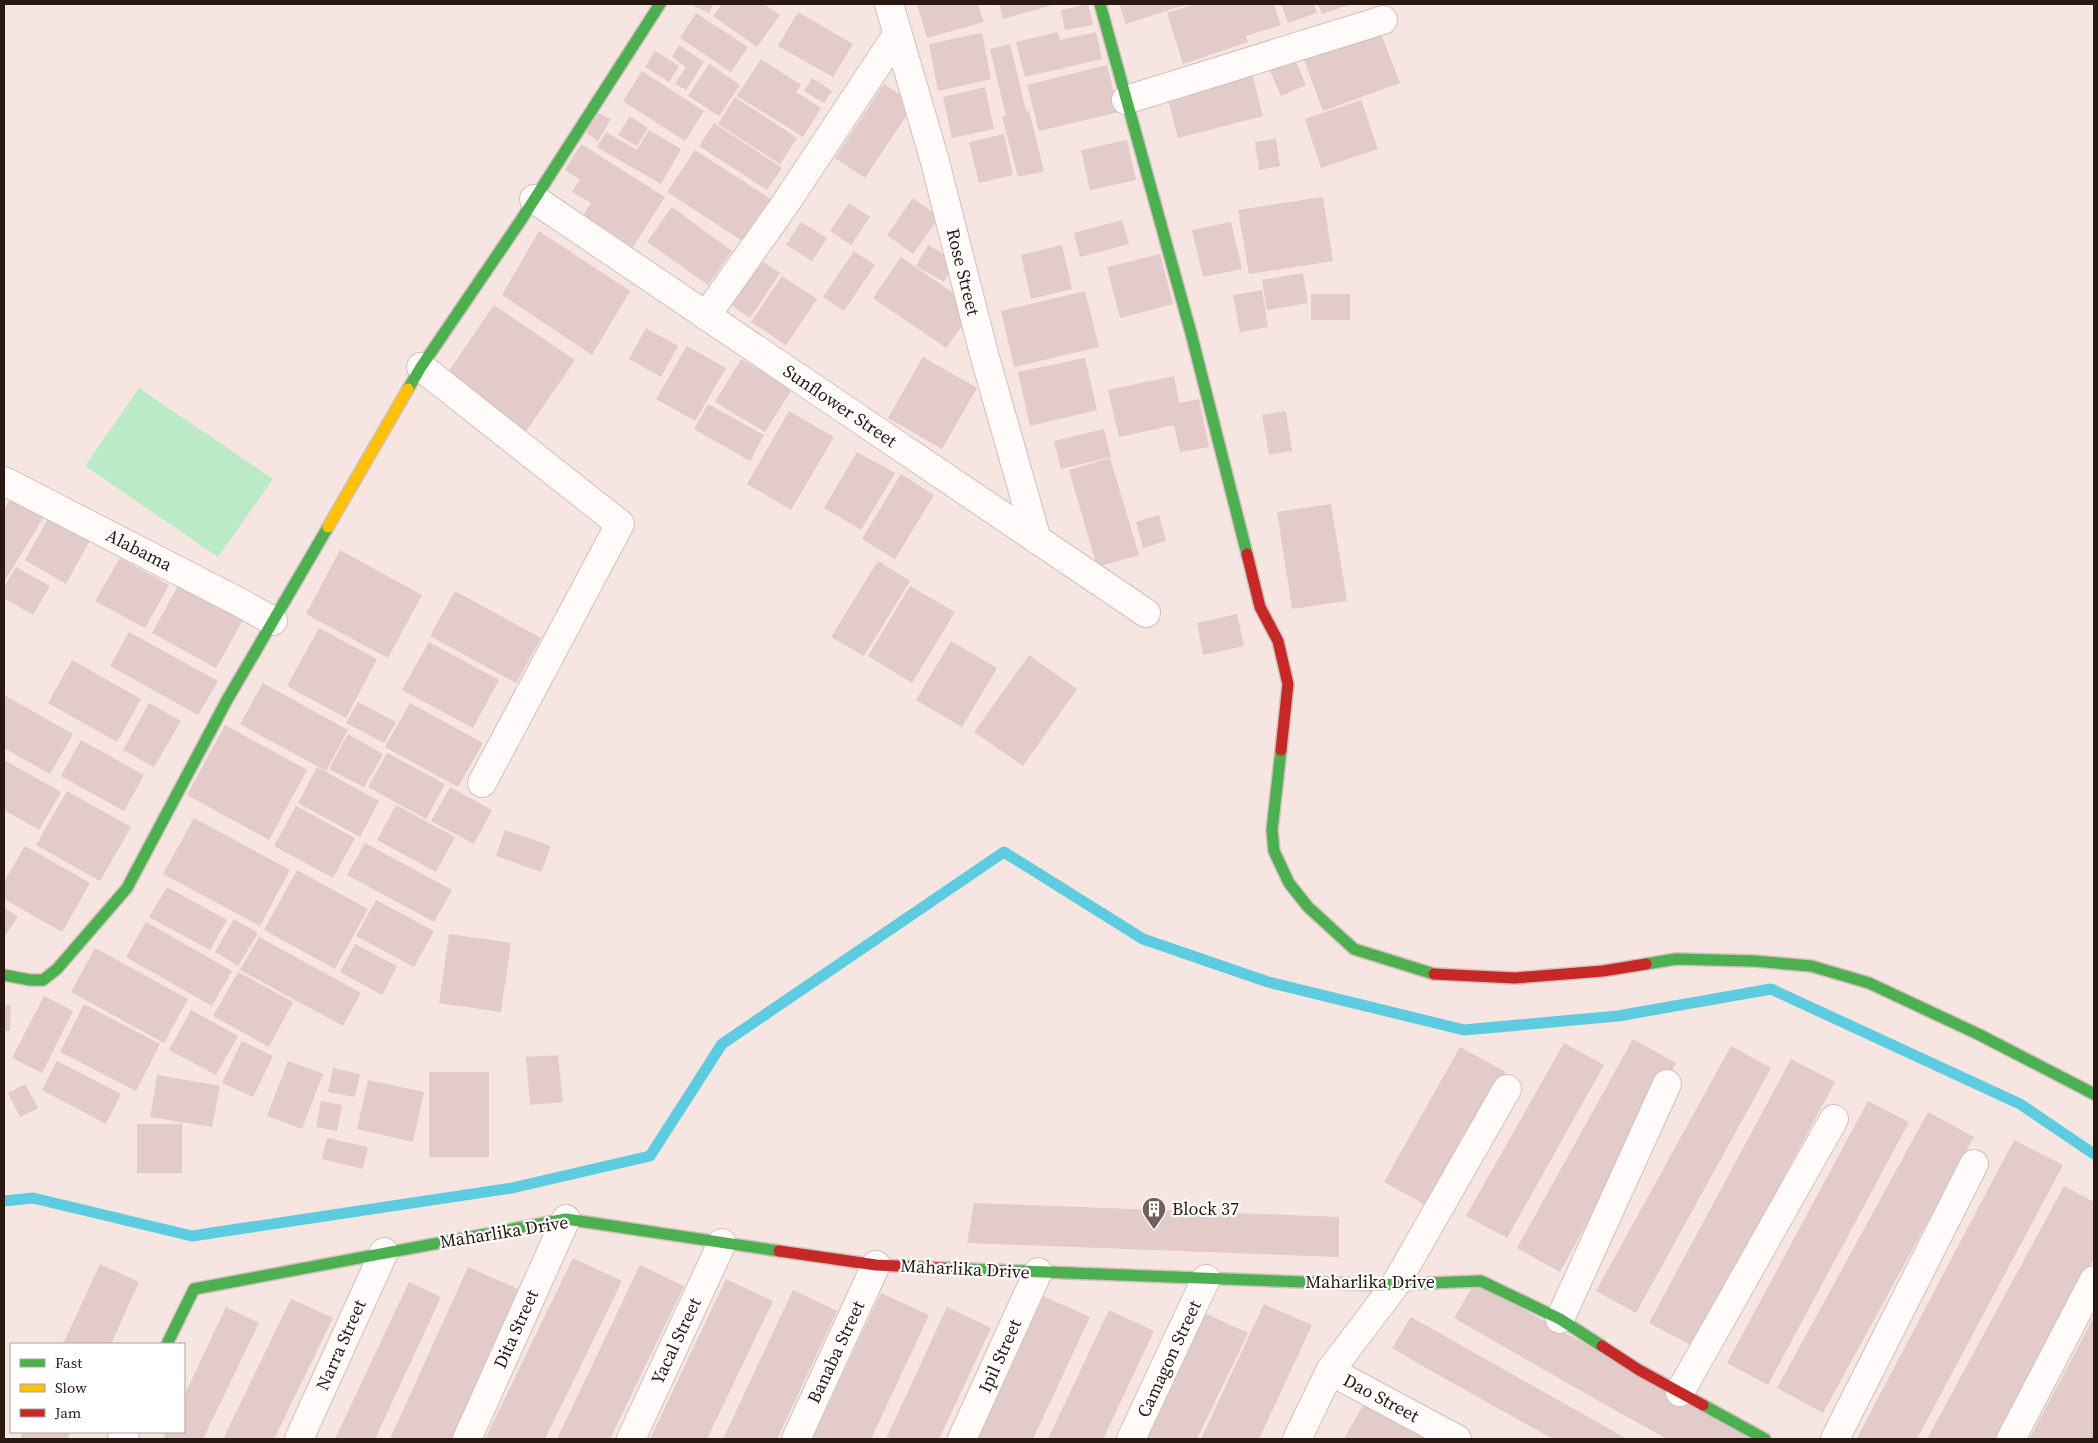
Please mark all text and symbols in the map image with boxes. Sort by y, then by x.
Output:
street label: Rose Street [941,226,986,318]
street label: Sunflower Street [778,358,902,453]
street label: Alabama [102,522,177,577]
building icon: Block 37 [1141,1196,1167,1230]
place label: Block 37 [1172,1196,1239,1221]
street label: Maharlika Drive [438,1209,570,1254]
street label: Maharlika Drive [900,1253,1030,1284]
street label: Maharlika Drive [1305,1269,1435,1294]
street label: Dita Street [487,1285,544,1372]
street label: Yacal Street [645,1293,707,1388]
street label: Narra Street [309,1295,372,1394]
street label: Banaba Street [801,1296,870,1407]
street label: Camagon Street [1131,1296,1207,1421]
street label: Ipil Street [972,1315,1027,1397]
legend [10,1343,185,1433]
text: Fast [55,1352,82,1373]
street label: Dao Street [1339,1367,1424,1428]
text: Slow [55,1377,87,1398]
text: Jam [54,1402,82,1423]

